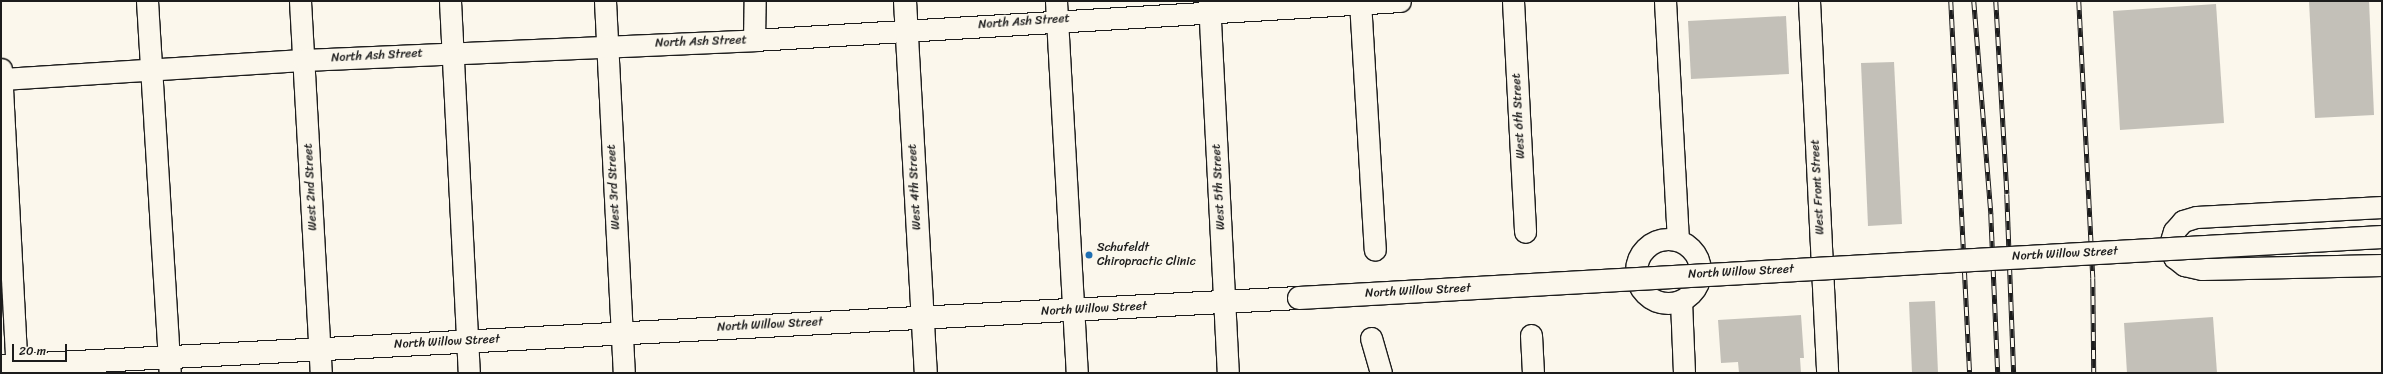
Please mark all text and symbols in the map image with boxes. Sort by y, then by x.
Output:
street label: North Ash Street [978,12,1070,32]
street label: North Ash Street [655,33,747,51]
street label: North Ash Street [331,46,423,66]
street label: West 6th Street [1510,73,1528,159]
street label: West Front Street [1808,139,1828,235]
street label: West 2nd Street [302,143,320,231]
street label: West 3rd Street [605,144,623,230]
street label: West 4th Street [906,144,924,230]
street label: West 5th Street [1210,144,1228,230]
place label: Schufeldt Chiropractic Clinic [1097,241,1196,269]
street label: North Willow Street [2012,244,2118,264]
marker: Schufeldt Chiropractic Clinic [1084,250,1094,260]
street label: North Willow Street [1688,262,1794,282]
street label: North Willow Street [1365,281,1471,301]
street label: North Willow Street [1041,299,1147,319]
street label: North Willow Street [717,315,823,335]
street label: North Willow Street [394,332,500,352]
scale bar [14,336,69,362]
text: 20 m [19,340,46,362]

